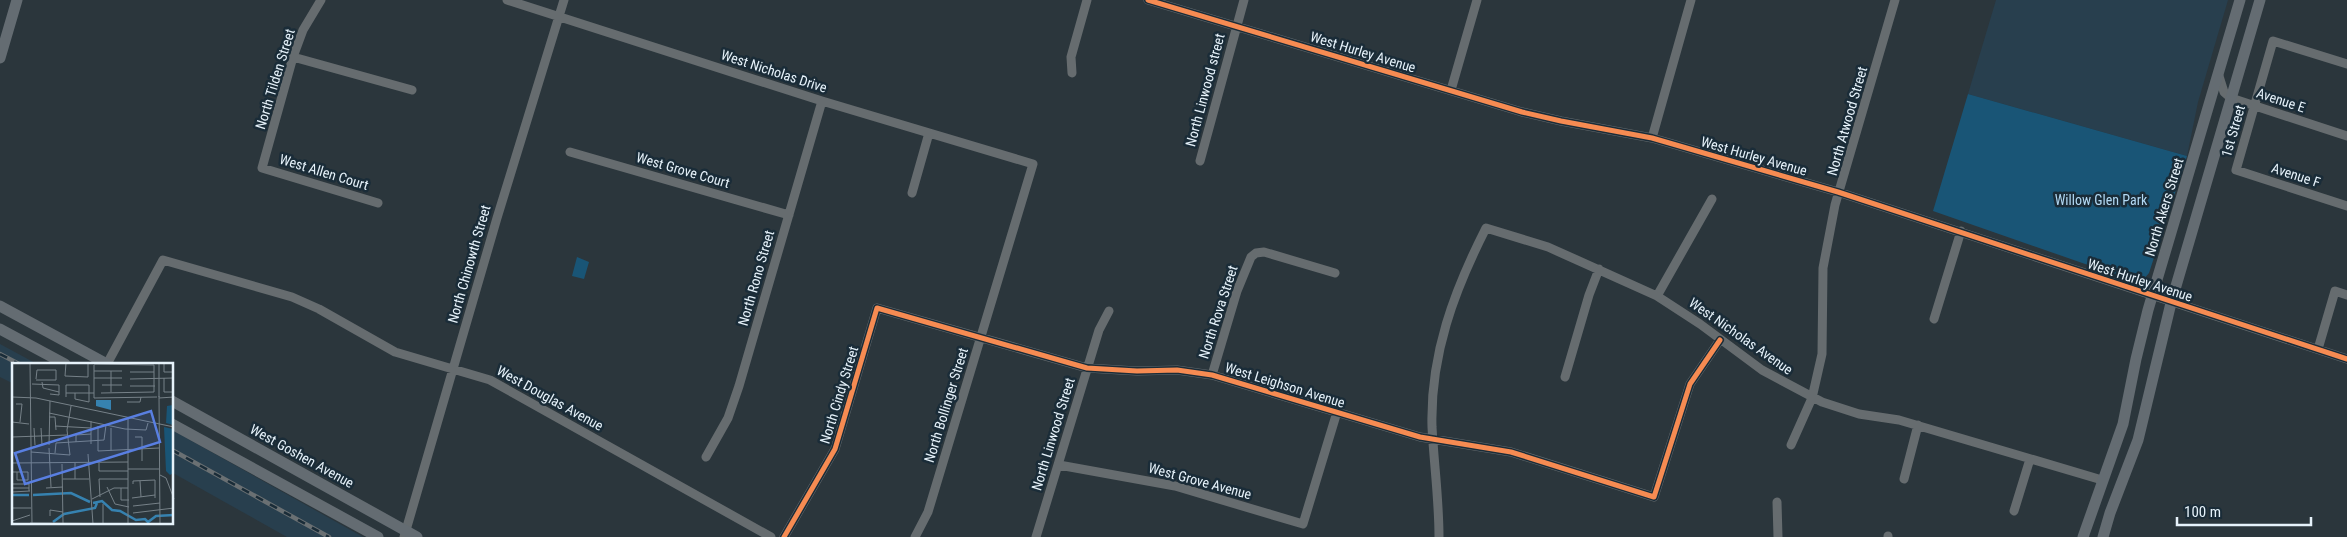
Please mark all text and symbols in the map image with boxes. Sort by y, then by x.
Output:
street label: North Tilden Street [252,27,298,131]
street label: West Hurley Avenue [1308,28,1418,76]
street label: North Linwood street [1182,32,1228,148]
street label: West Nicholas Drive [719,46,829,96]
street label: North Atwood Street [1824,65,1870,177]
street label: Avenue E [2255,85,2308,115]
street label: 1st Street [2218,103,2248,159]
street label: West Hurley Avenue [1699,133,1809,179]
street label: West Grove Court [635,149,731,191]
street label: West Allen Court [278,151,370,193]
street label: North Akers Street [2141,156,2187,258]
street label: Avenue F [2270,160,2323,190]
park label: Willow Glen Park [2055,192,2148,208]
street label: North Chinowth Street [444,203,494,325]
street label: North Rono Street [735,228,777,328]
street label: West Hurley Avenue [2085,255,2195,305]
street label: North Rova Street [1195,263,1241,361]
street label: West Nicholas Avenue [1686,294,1796,378]
street label: North Cindy Street [817,344,861,446]
street label: North Bollinger Street [921,346,971,464]
street label: West Leighson Avenue [1223,359,1347,411]
street label: West Douglas Avenue [494,362,606,434]
inset map [12,363,174,524]
street label: North Linwood Street [1028,376,1078,492]
street label: West Goshen Avenue [247,421,357,491]
street label: West Grove Avenue [1147,460,1254,503]
scale bar [2177,494,2311,526]
text: 100 m [2184,503,2221,521]

